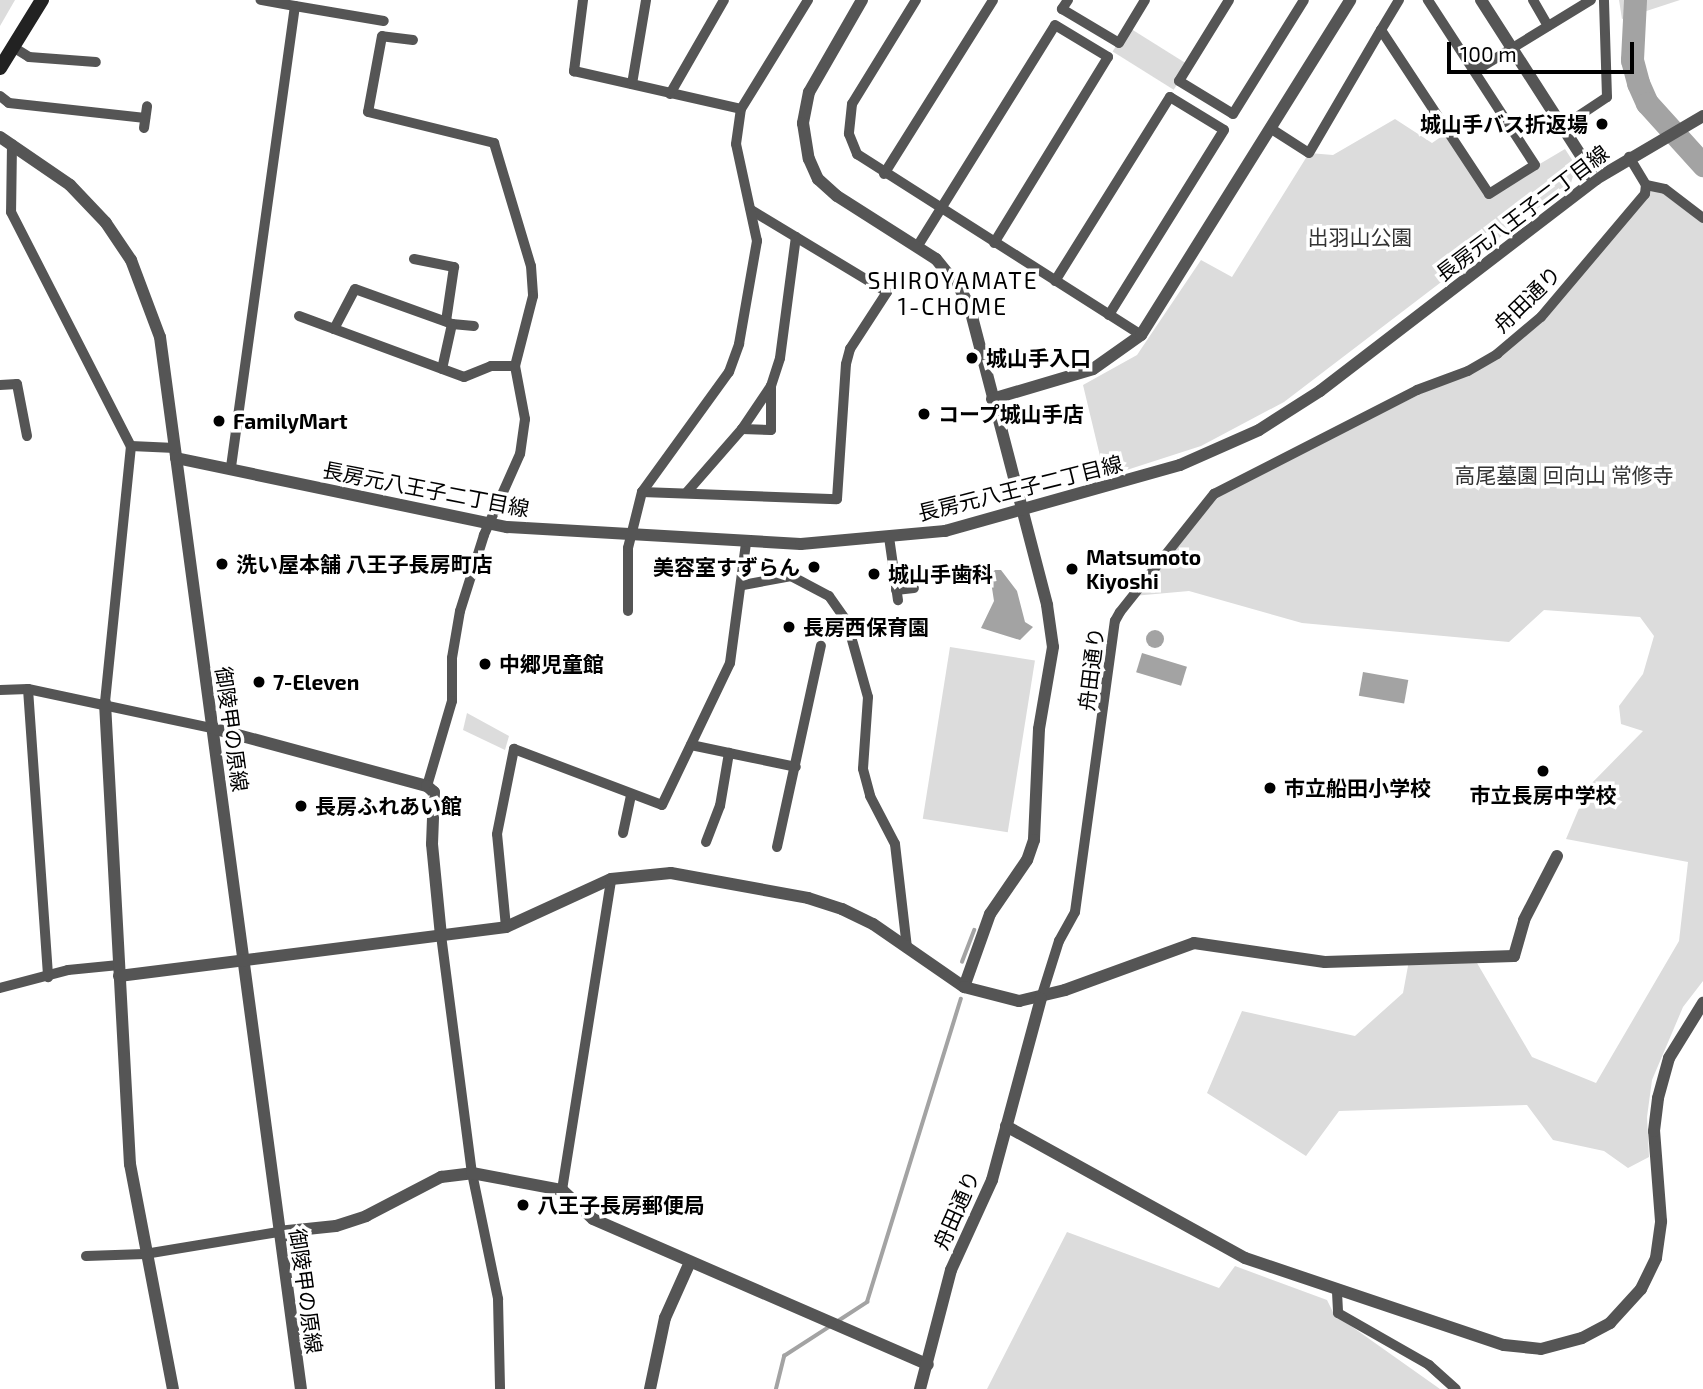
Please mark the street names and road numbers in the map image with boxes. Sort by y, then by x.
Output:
street label: 長房元八王子二丁目線 [1431,140,1613,286]
street label: 舟田通り [1488,261,1566,337]
street label: 長房元八王子二丁目線 [915,450,1125,526]
street label: 長房元八王子二丁目線 [321,457,531,521]
street label: 舟田通り [1073,626,1109,712]
street label: 御陵甲の原線 [211,665,253,793]
street label: 舟田通り [927,1167,985,1253]
street label: 御陵甲の原線 [285,1227,327,1355]

